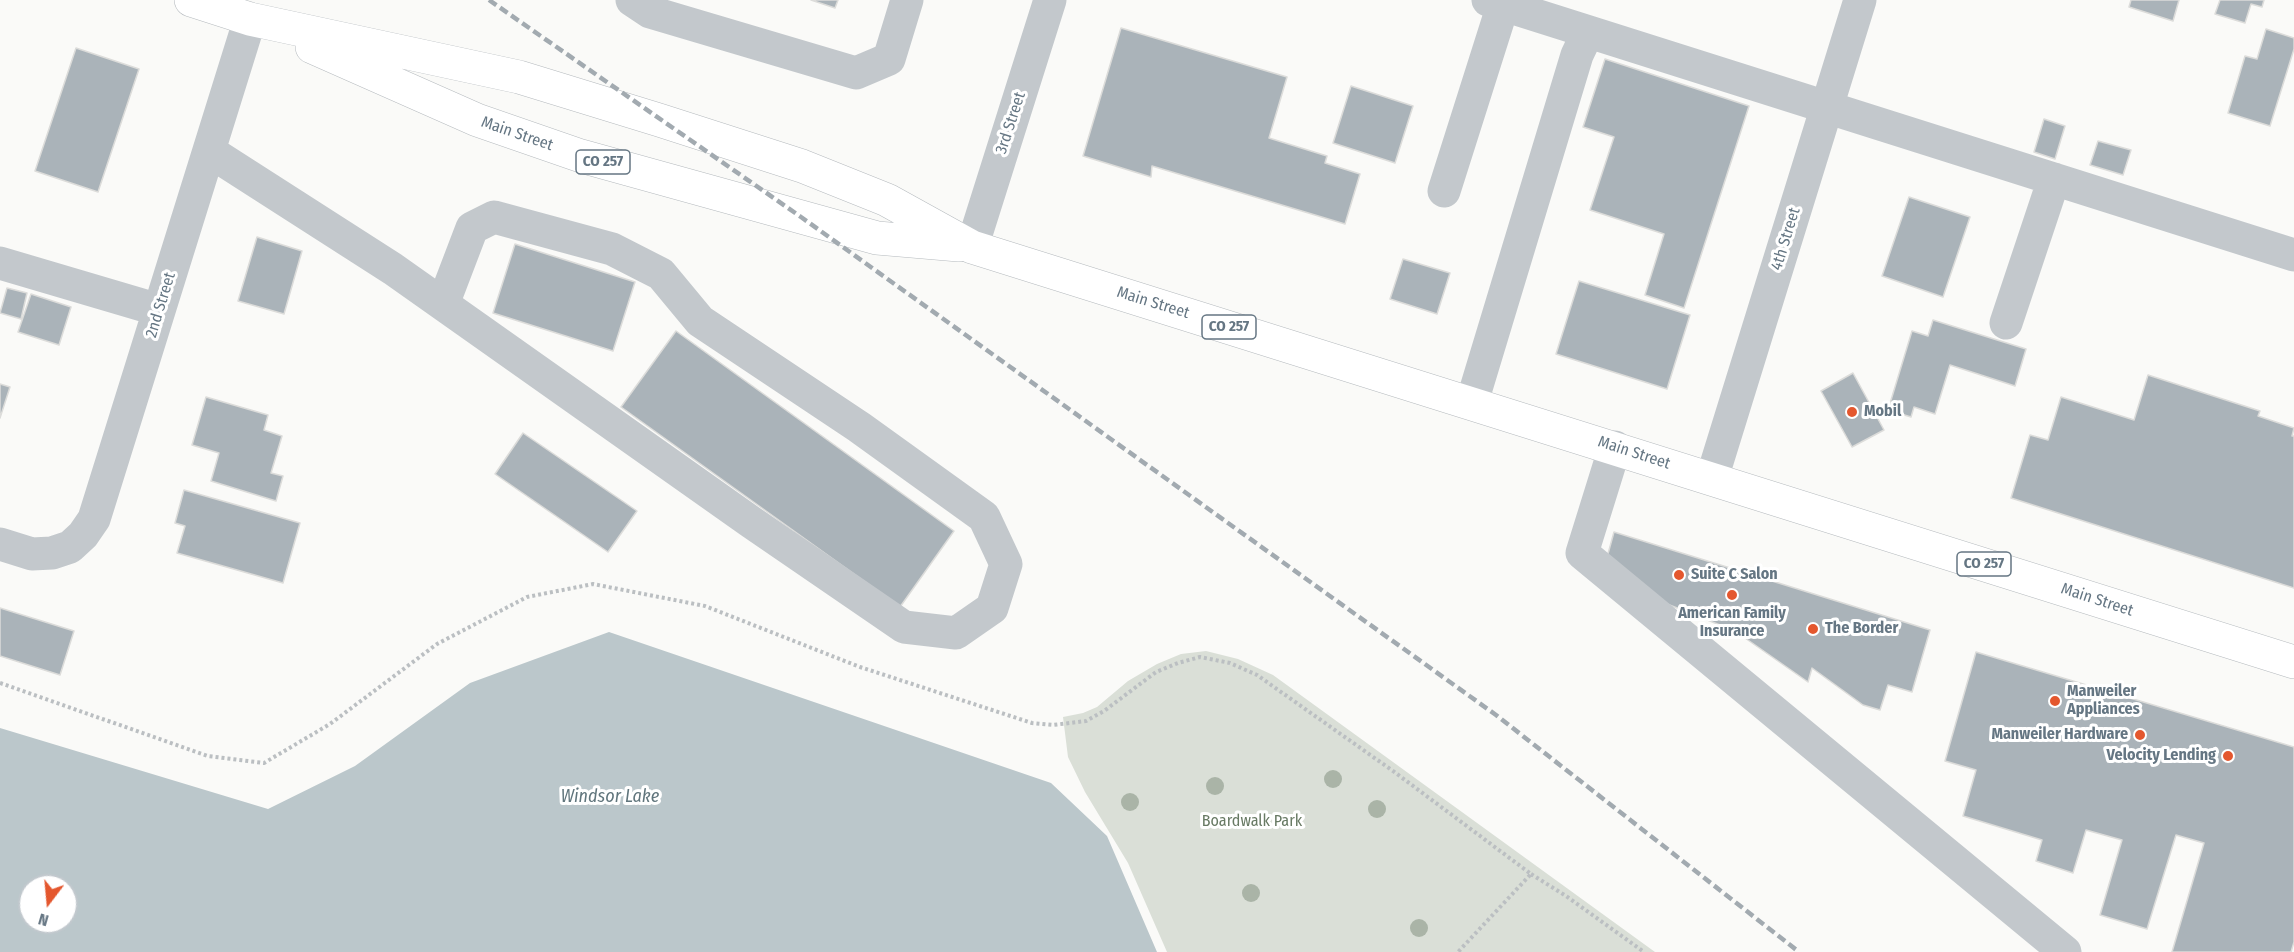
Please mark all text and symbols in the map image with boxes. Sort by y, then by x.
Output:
street label: 3rd Street [992,90,1030,156]
street label: Main Street [479,113,555,155]
road number: CO 257 [576,150,630,174]
street label: 4th Street [1767,205,1805,273]
street label: 2nd Street [142,270,180,340]
street label: Main Street [1114,283,1192,323]
road number: CO 257 [1202,315,1256,339]
place label: Mobil [1864,402,1901,422]
marker: Mobil [1845,405,1859,419]
street label: Main Street [1595,432,1673,474]
road number: CO 257 [1957,552,2011,576]
place label: Suite C Salon [1691,565,1778,585]
marker: Suite C Salon [1672,568,1686,582]
street label: Main Street [2058,579,2136,621]
marker: American Family Insurance [1725,588,1739,602]
place label: American Family Insurance [1678,604,1786,642]
place label: The Border [1825,619,1898,639]
marker: The Border [1806,622,1820,636]
place label: Manweiler Appliances [2067,682,2140,720]
marker: Manweiler Appliances [2048,694,2062,708]
place label: Manweiler Hardware [1991,725,2128,745]
marker: Manweiler Hardware [2133,728,2147,742]
place label: Velocity Lending [2107,746,2216,766]
marker: Velocity Lending [2221,749,2235,763]
water label: Windsor Lake [561,786,659,808]
park label: Boardwalk Park [1202,812,1302,832]
north arrow [18,874,78,934]
text: N [36,909,51,930]

